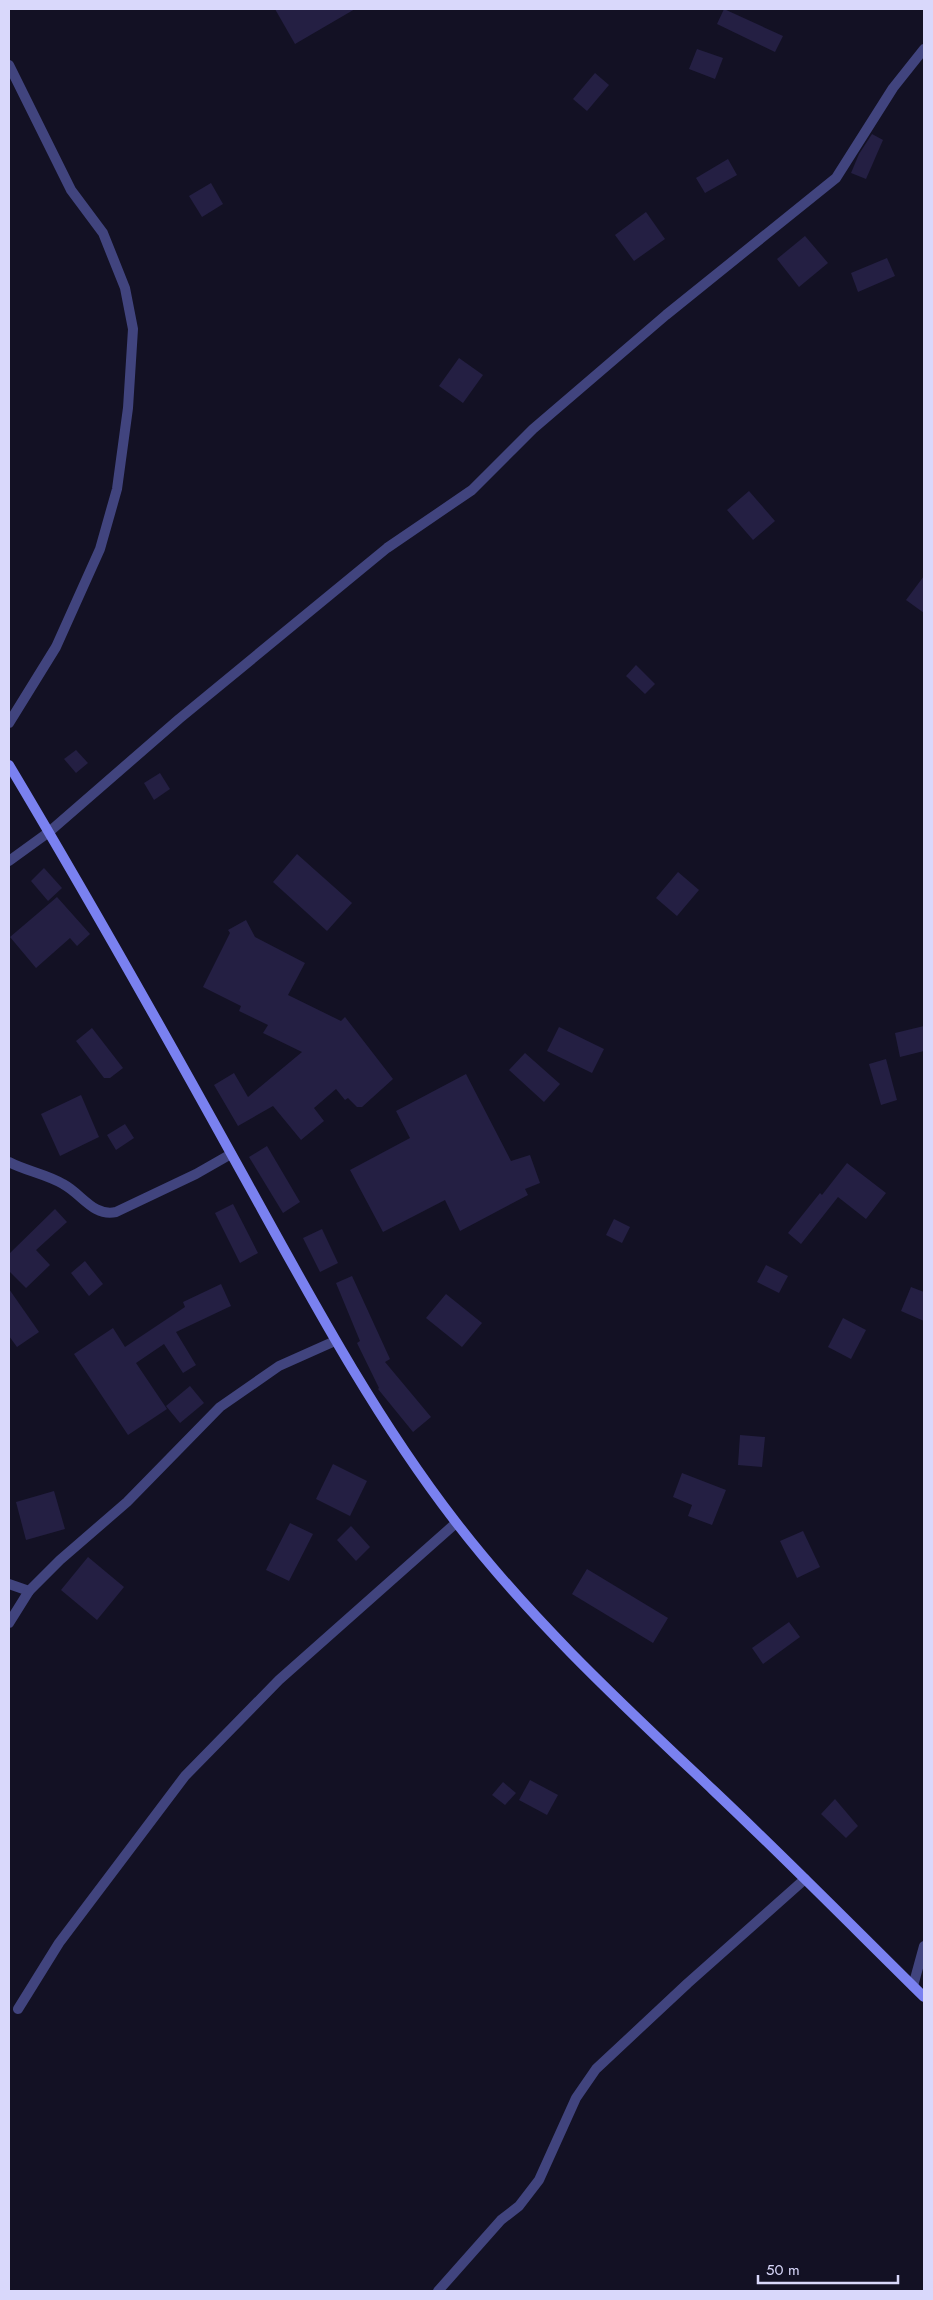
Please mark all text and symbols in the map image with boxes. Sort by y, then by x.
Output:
scale bar [758,2252,898,2284]
text: 50 m [766,2259,800,2281]

